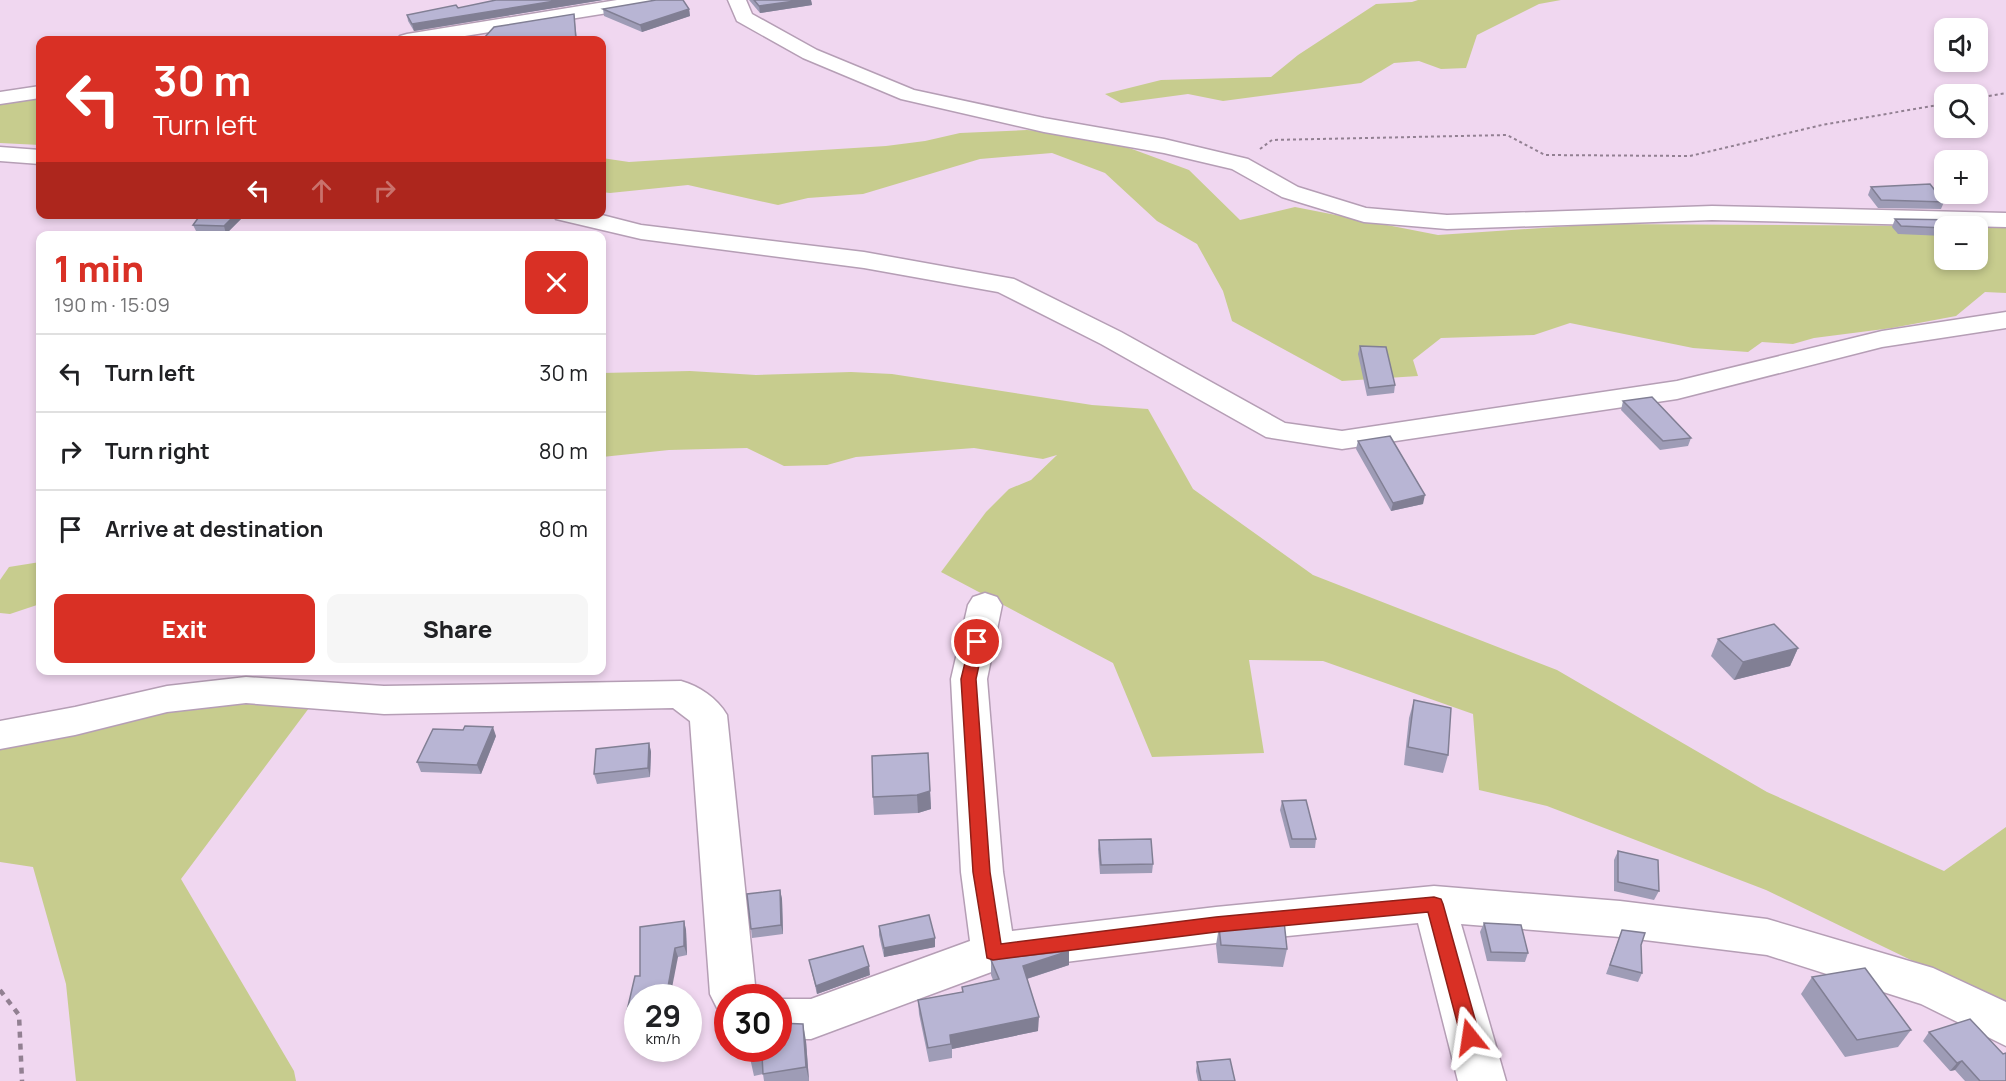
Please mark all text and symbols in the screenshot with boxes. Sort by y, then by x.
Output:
map controls [1934,18,1988,270]
button: sound [1934,18,1988,72]
text: 30 m [153,51,251,109]
icon: left [54,60,132,138]
button: search [1934,84,1988,138]
text: Turn left [153,106,257,143]
button: + [1934,150,1988,204]
icon: left [242,174,275,207]
icon: ahead [305,174,338,207]
icon: right [368,174,401,207]
button: − [1934,216,1988,270]
text: 1 min [54,244,144,293]
button: close [525,251,588,314]
text: 190 m · 15:09 [54,291,170,318]
icon: left [54,357,87,390]
text: Turn left [105,358,195,388]
text: 30 m [539,358,588,388]
icon: right [54,435,87,468]
text: Turn right [105,436,210,466]
text: 80 m [539,436,588,466]
icon: arrive [54,513,87,546]
text: Arrive at destination [105,514,323,544]
text: 80 m [539,514,588,544]
button: Exit [54,594,315,663]
button: Share [327,594,588,663]
pin [951,616,1002,667]
icon: arrive [960,625,993,658]
speed limit sign: 30 [714,984,792,1062]
text: 29 [645,995,681,1036]
position arrow [1438,1005,1502,1069]
text: km/h [646,1028,680,1049]

